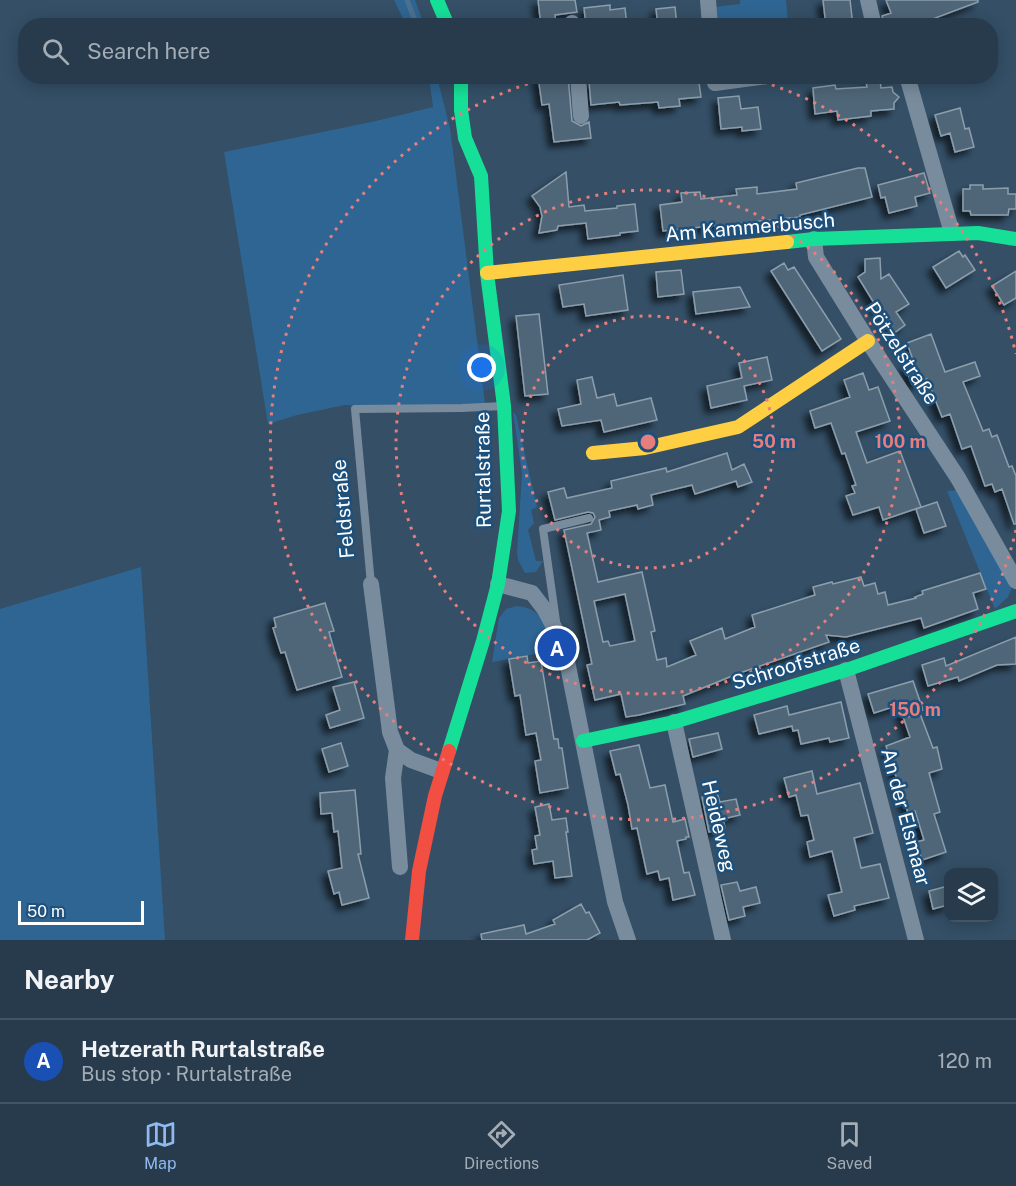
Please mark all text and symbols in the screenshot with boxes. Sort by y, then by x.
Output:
search box [18,18,998,84]
icon: search [39,35,72,68]
text: Search here [87,38,211,64]
street label: Am Kammerbusch [664,208,836,246]
street label: Pötzelstraße [860,297,944,409]
your location [467,353,496,382]
street label: Rurtalstraße [470,412,496,528]
text: 50 m [752,431,796,452]
text: 100 m [874,431,926,452]
centre of rings [638,432,658,452]
street label: Feldstraße [327,458,359,560]
pin: A [538,626,576,670]
street label: Schroofstraße [729,633,863,695]
text: 150 m [889,699,941,720]
street label: An der Elsmaar [876,746,936,889]
street label: Heideweg [697,778,741,874]
map controls [944,868,998,922]
button: layers [944,868,998,922]
scale bar [18,898,144,926]
text: 50 m [27,902,65,921]
text: Nearby [24,964,114,995]
text: Hetzerath Rurtalstraße [81,1036,325,1062]
text: A [36,1049,51,1073]
text: 120 m [938,1049,992,1073]
text: Bus stop · Rurtalstraße [81,1062,292,1086]
tab: Map [144,1118,177,1173]
tab: Directions [464,1118,539,1173]
tab: Saved [827,1118,872,1173]

